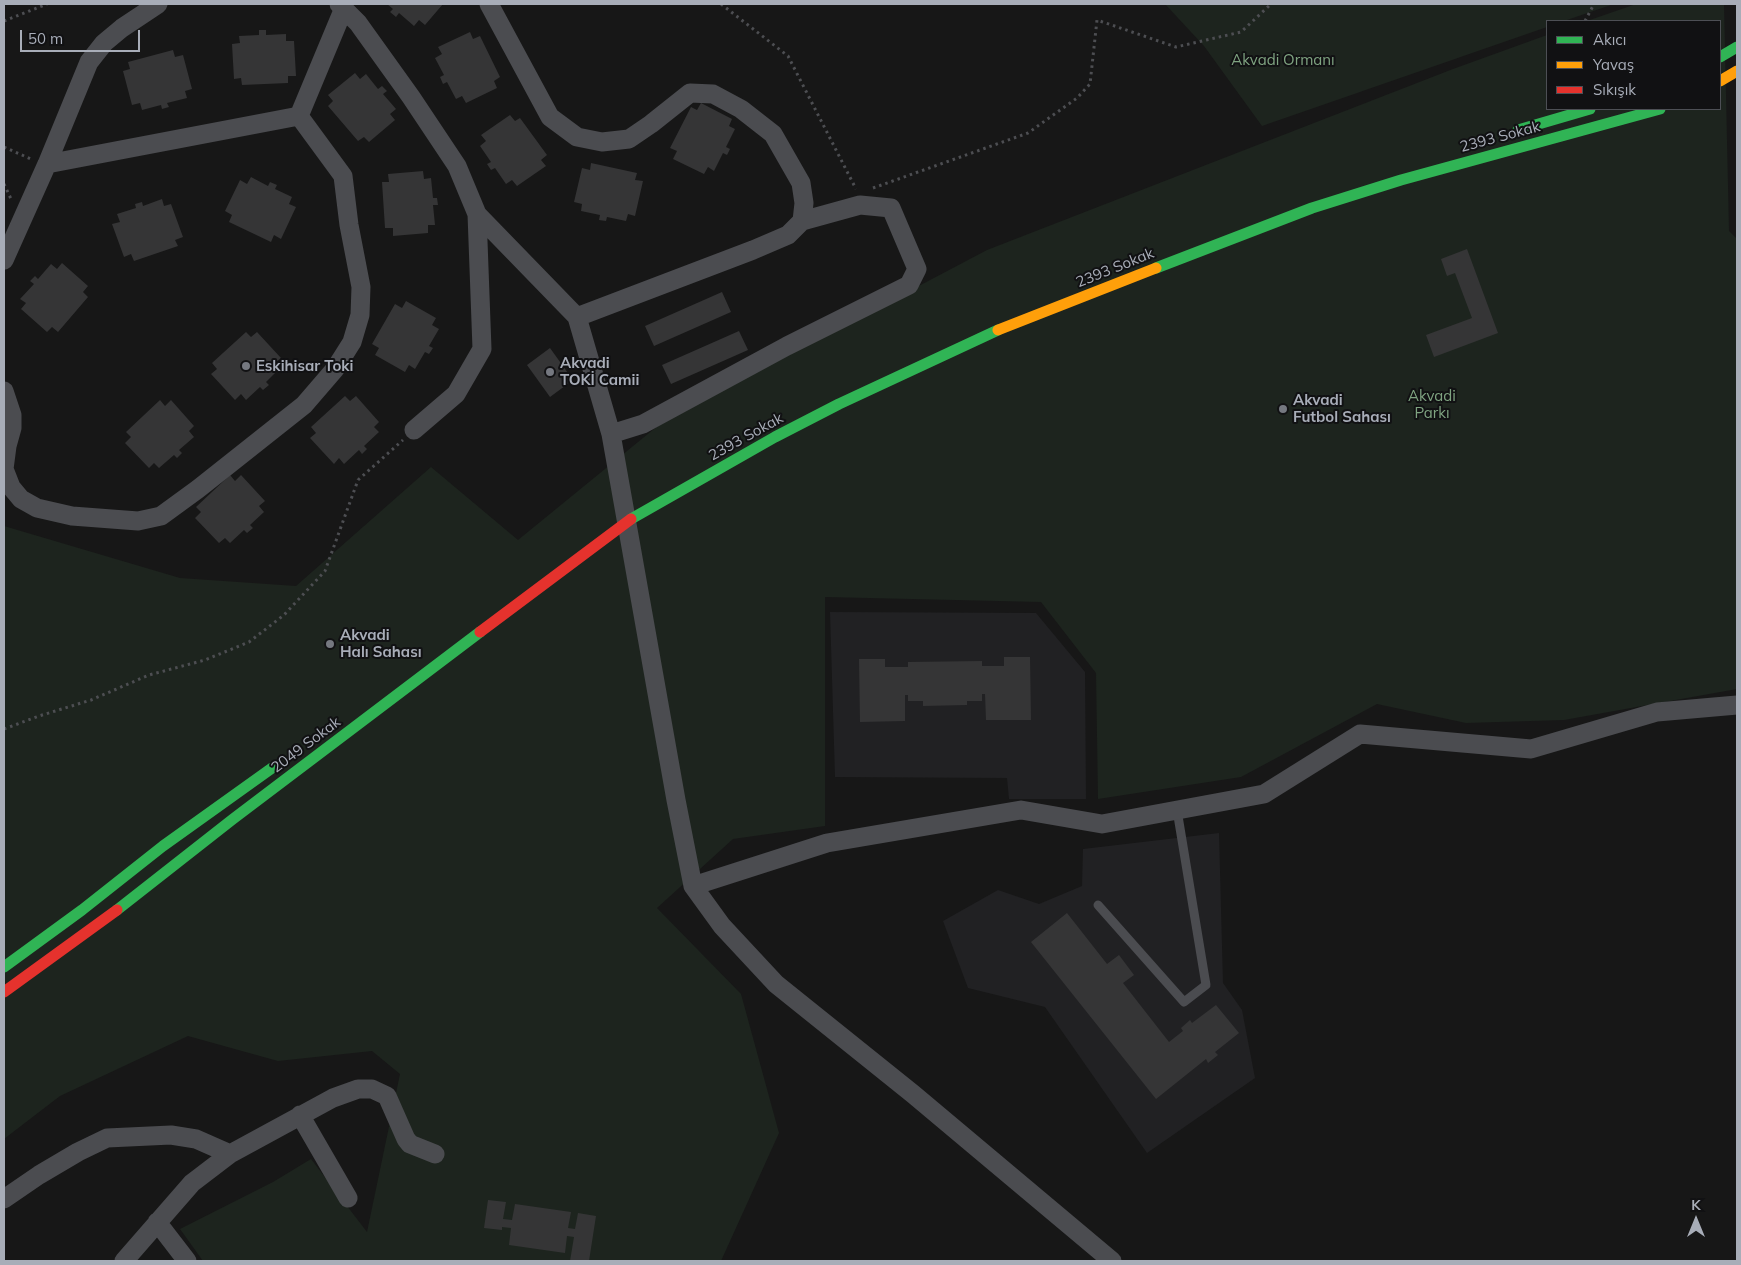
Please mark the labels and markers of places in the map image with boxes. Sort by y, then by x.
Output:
place label: Akvadi TOKİ Camii [560,354,639,389]
place label: Eskihisar Toki [256,357,354,375]
marker: Eskihisar Toki [240,360,252,372]
marker: Akvadi TOKİ Camii [544,366,556,378]
place label: Akvadi Futbol Sahası [1293,391,1391,426]
marker: Akvadi Futbol Sahası [1277,403,1289,415]
place label: Akvadi Halı Sahası [340,626,422,661]
marker: Akvadi Halı Sahası [324,638,336,650]

